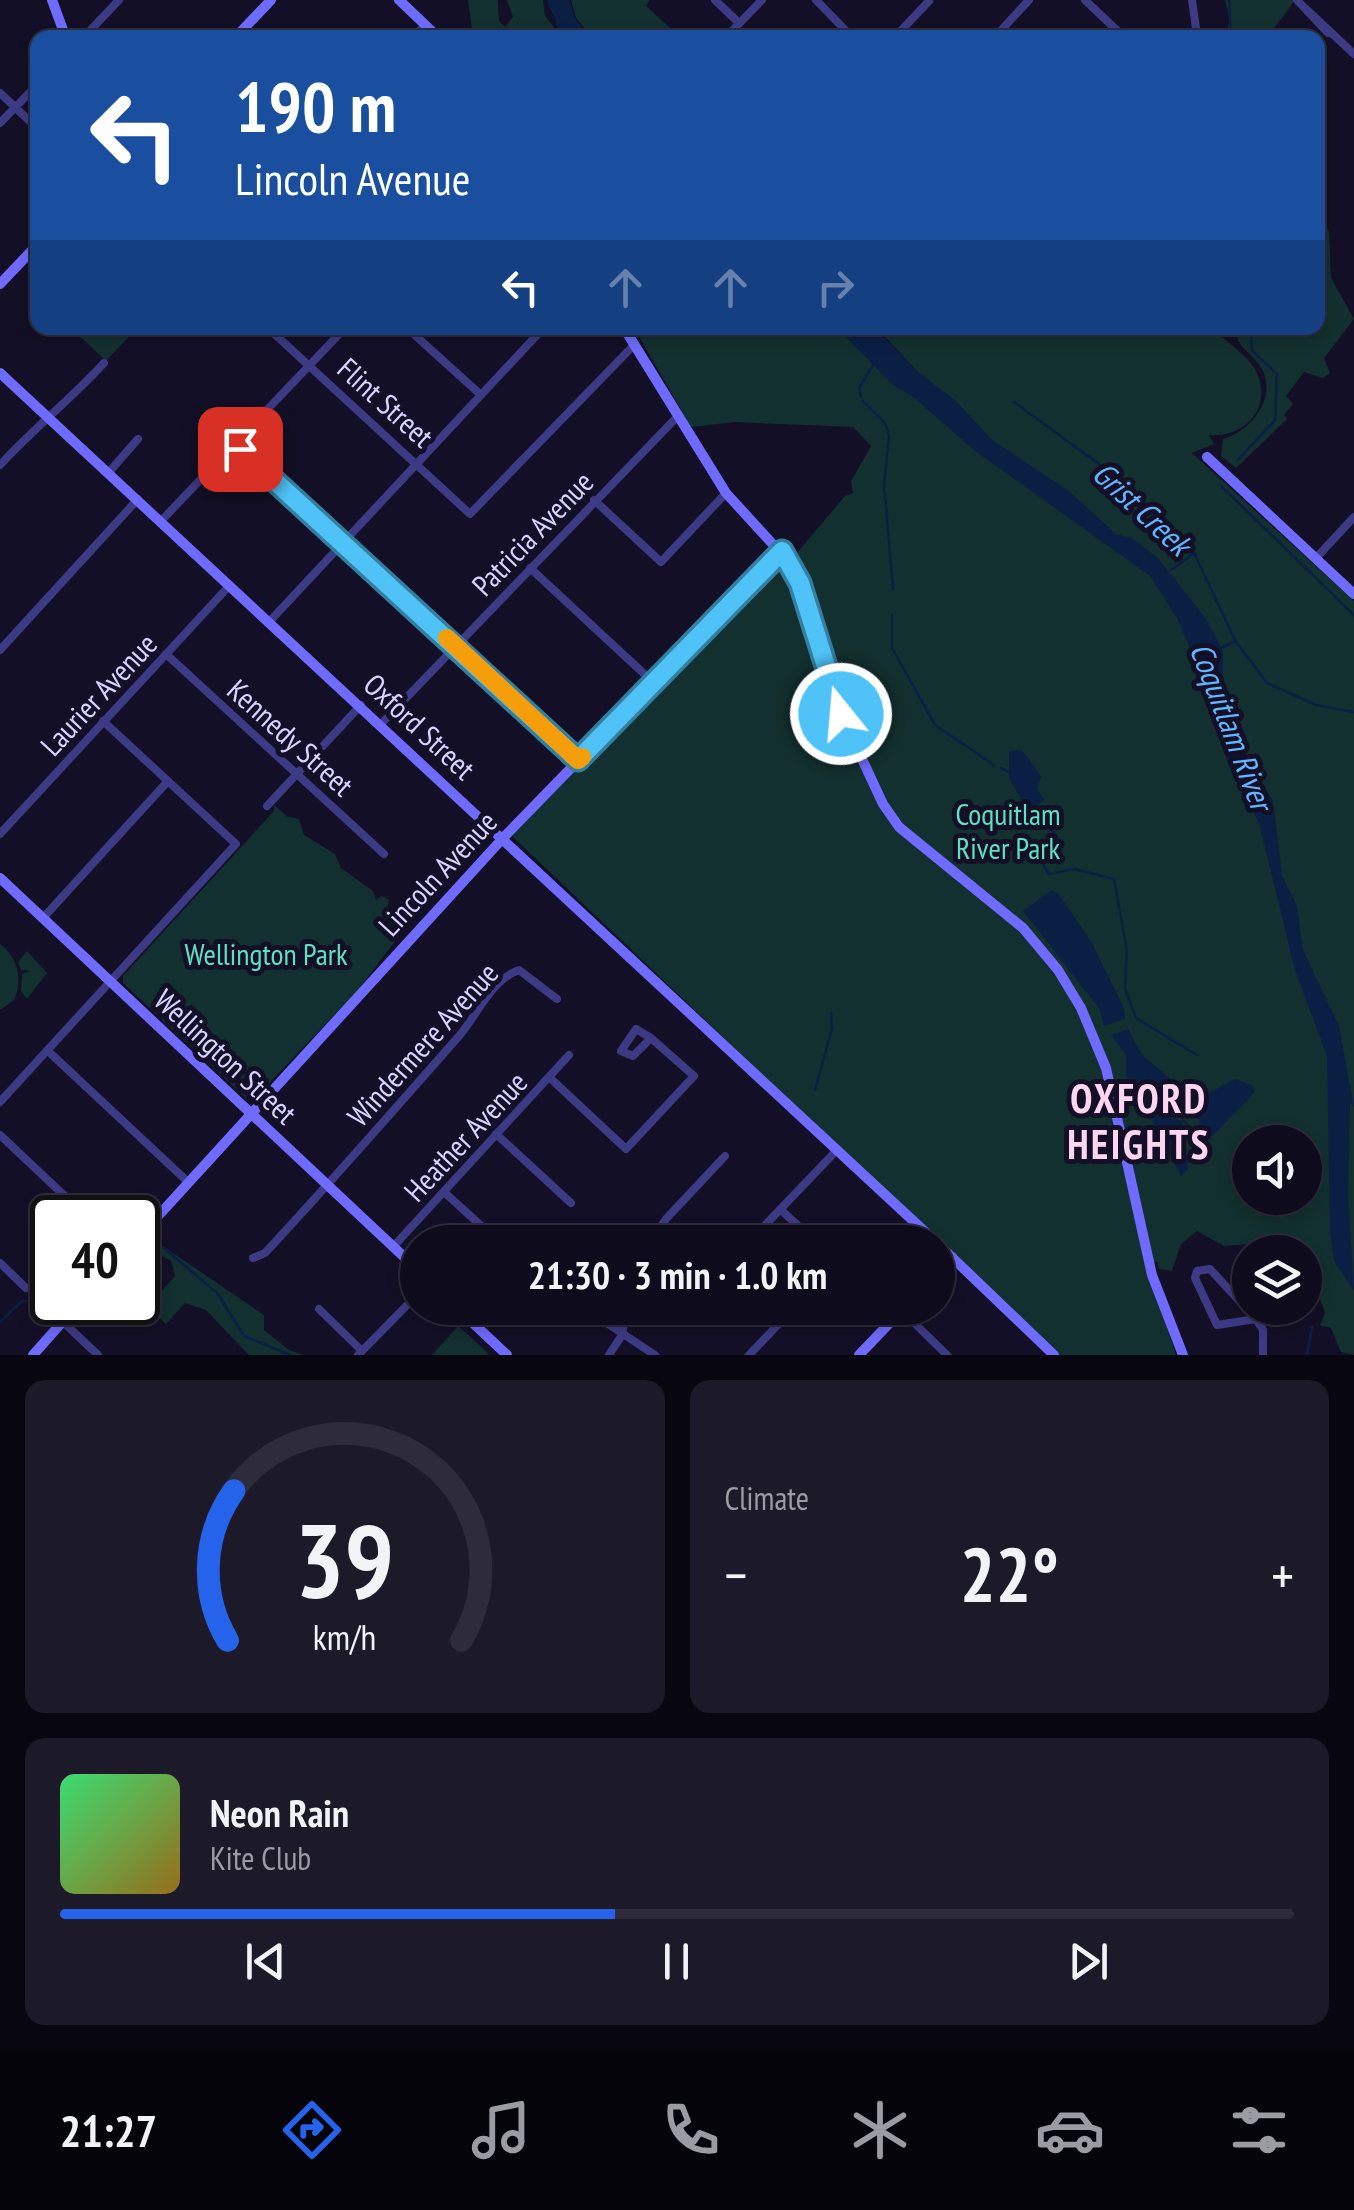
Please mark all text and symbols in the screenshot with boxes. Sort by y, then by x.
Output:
text: 190 m [235,61,396,151]
icon: left [70,70,200,200]
text: Lincoln Avenue [235,149,470,207]
icon: left [493,260,548,315]
icon: ahead [598,260,653,315]
icon: ahead [703,260,758,315]
icon: right [808,260,863,315]
street label: Flint Street [330,349,443,456]
pin [198,407,283,492]
icon: arrive [213,422,268,477]
water label: Grist Creek [1084,452,1203,567]
street label: Patricia Avenue [463,463,601,603]
street label: Laurier Avenue [31,624,165,764]
water label: Coquitlam River [1181,636,1285,819]
position arrow [789,662,893,766]
street label: Oxford Street [356,665,484,788]
street label: Kennedy Street [220,670,363,804]
park label: Coquitlam River Park [955,794,1061,867]
street label: Lincoln Avenue [369,802,505,944]
park label: Wellington Park [184,934,348,973]
street label: Windermere Avenue [338,954,506,1134]
street label: Wellington Street [147,980,306,1132]
street label: Heather Avenue [395,1063,535,1209]
district label: OXFORD HEIGHTS [1067,1072,1211,1170]
map controls [1232,1125,1322,1325]
button: sound [1232,1125,1322,1215]
speed limit sign: 40 [30,1195,160,1325]
button: layers [1232,1235,1322,1325]
text: 21:30 · 3 min · 1.0 km [528,1250,827,1299]
text: Climate [725,1477,809,1519]
text: 39 [295,1492,394,1627]
text: 22° [960,1526,1059,1623]
text: − [725,1539,747,1610]
text: + [1271,1539,1294,1610]
text: km/h [313,1614,376,1660]
text: Neon Rain [210,1788,349,1837]
text: Kite Club [210,1837,311,1879]
icon: previous [238,1934,293,1989]
icon: pause [649,1934,704,1989]
icon: next [1061,1934,1116,1989]
icon: directions [277,2095,347,2165]
icon: music [466,2095,536,2165]
icon: phone [656,2095,726,2165]
icon: climate [845,2095,915,2165]
icon: car [1035,2095,1105,2165]
icon: filters [1224,2095,1294,2165]
text: 21:27 [60,2101,157,2159]

